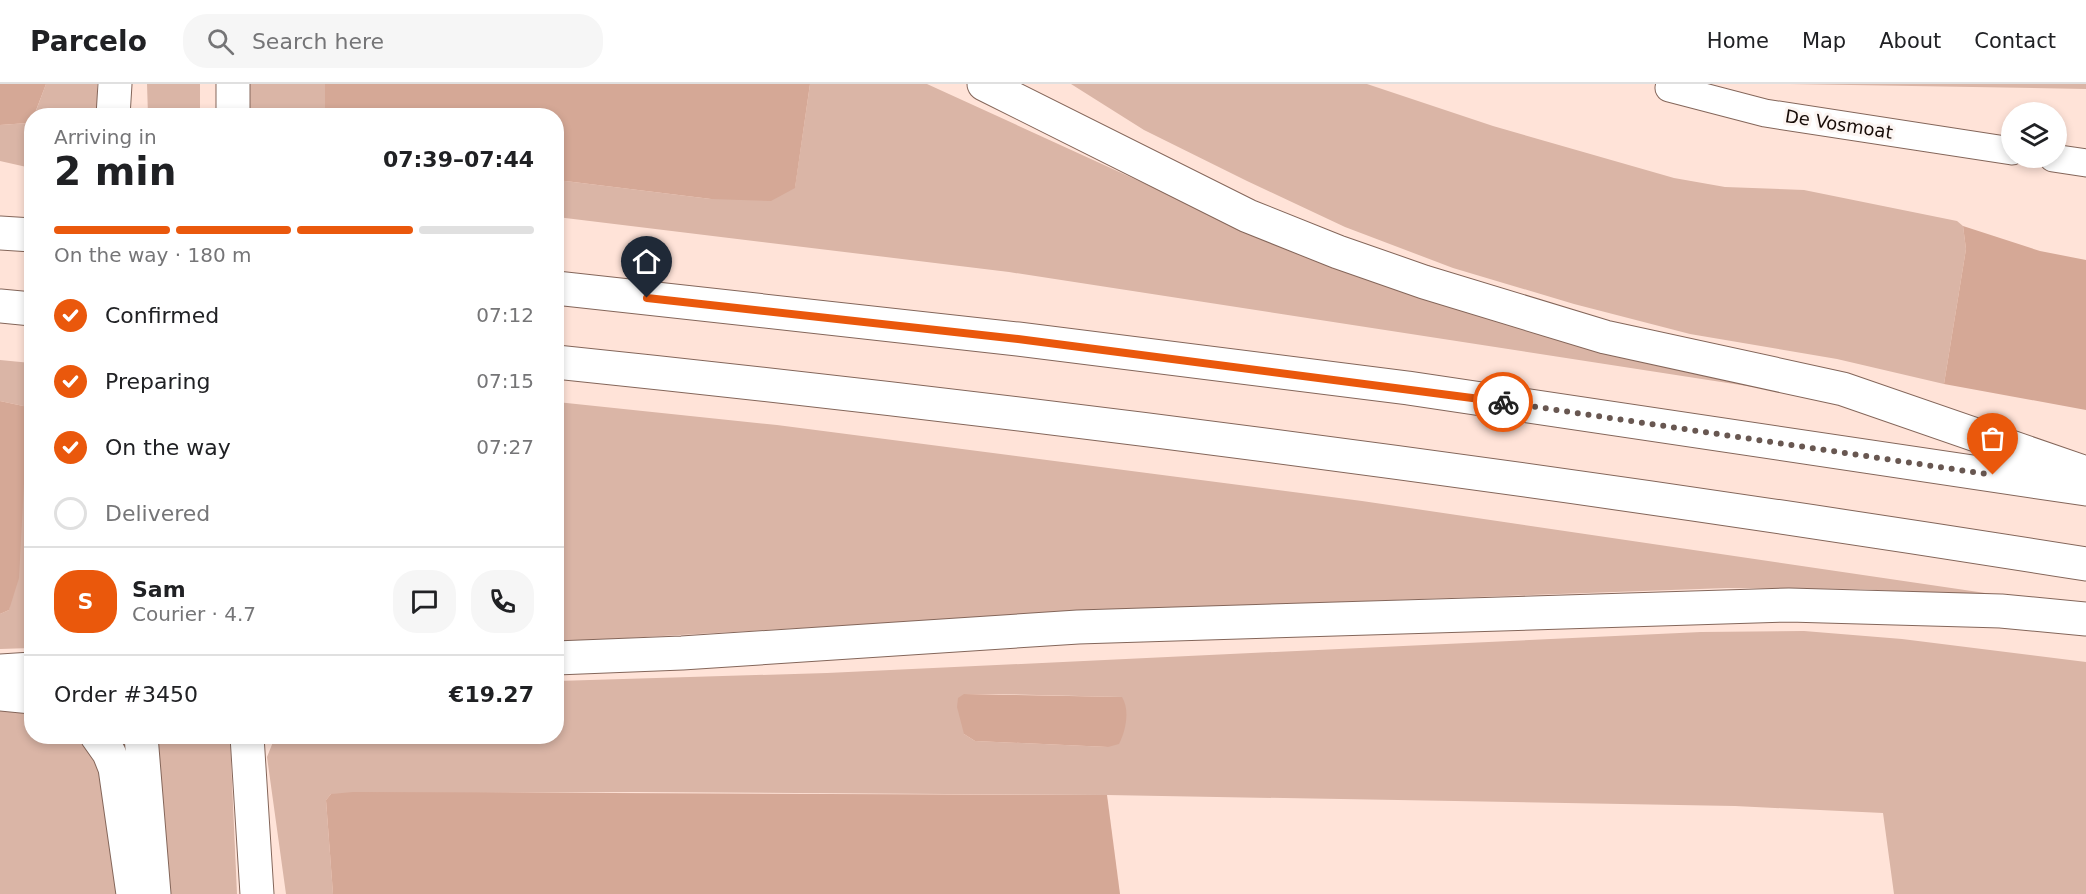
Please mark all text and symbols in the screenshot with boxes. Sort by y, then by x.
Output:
search box [183,14,603,68]
text: Parcelo [30,25,147,58]
icon: search [204,25,237,58]
text: Search here [252,29,384,54]
text: Home [1707,29,1769,53]
text: Map [1802,29,1846,53]
text: About [1879,29,1941,53]
text: Contact [1974,29,2056,53]
map controls [2001,102,2067,168]
button: layers [2001,102,2067,168]
street label: De Vosmoat [1784,105,1894,143]
text: Arriving in [54,125,157,149]
text: 07:39–07:44 [383,147,534,172]
text: 2 min [54,149,176,194]
pin [621,236,672,298]
text: On the way · 180 m [54,243,252,267]
icon: home [630,245,663,278]
icon: check [54,299,87,332]
text: Confirmed [105,303,219,328]
text: 07:12 [476,303,534,327]
icon: check [54,365,87,398]
text: Preparing [105,369,211,394]
text: 07:15 [476,369,534,393]
courier [1473,372,1533,432]
icon: bike [1487,386,1520,419]
pin [1967,413,2018,475]
icon: bag [1976,422,2009,455]
icon: check [54,431,87,464]
text: On the way [105,435,231,460]
text: 07:27 [476,435,534,459]
text: Delivered [105,501,210,526]
button: chat [393,570,456,633]
button: phone [471,570,534,633]
text: Sam [132,577,186,602]
text: S [78,589,93,614]
text: Courier · 4.7 [132,602,256,626]
text: Order #3450 [54,682,198,707]
text: €19.27 [449,682,534,707]

